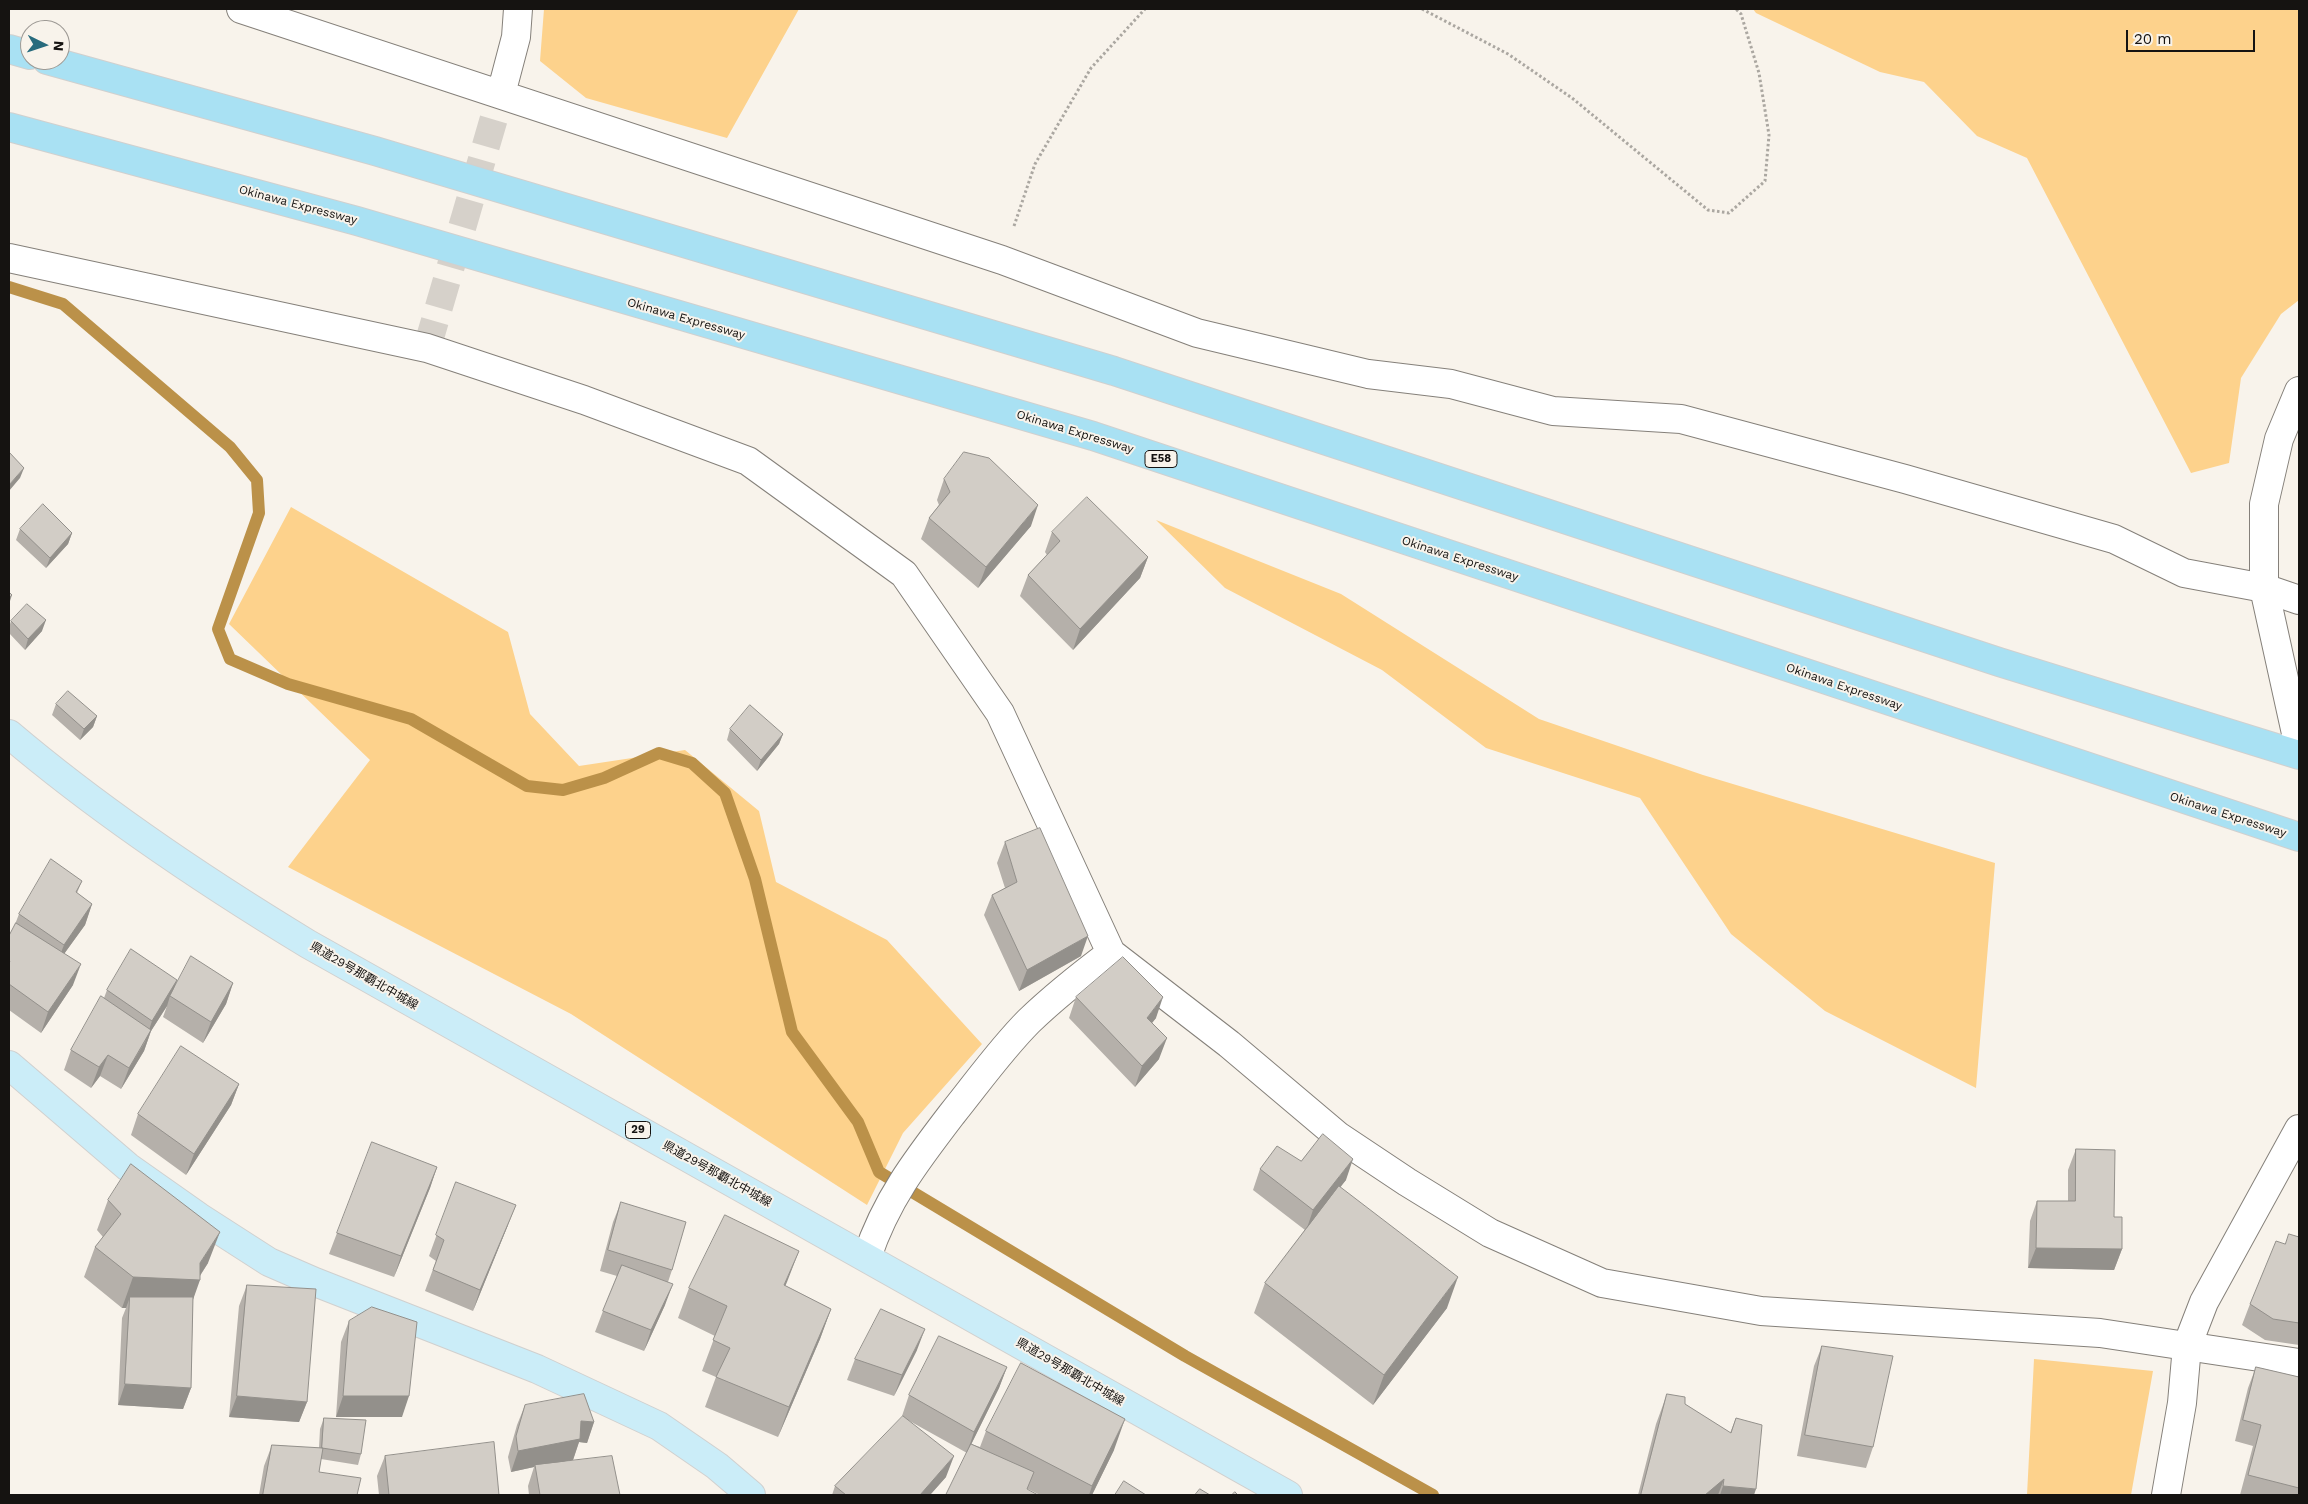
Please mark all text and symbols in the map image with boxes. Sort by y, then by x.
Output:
north arrow [20,20,70,70]
scale bar [2128,20,2257,52]
text: 20 m [2134,30,2172,48]
text: N [51,40,67,52]
street label: Okinawa Expressway [237,182,359,228]
street label: Okinawa Expressway [625,295,747,343]
street label: Okinawa Expressway [1015,407,1135,457]
road number: E58 [1145,450,1177,468]
street label: Okinawa Expressway [1400,533,1520,585]
street label: Okinawa Expressway [1784,660,1904,714]
street label: Okinawa Expressway [2168,789,2288,841]
street label: 県道29号那覇北中城線 [307,939,421,1013]
road number: 29 [626,1122,650,1138]
street label: 県道29号那覇北中城線 [660,1138,774,1210]
street label: 県道29号那覇北中城線 [1013,1335,1127,1409]

